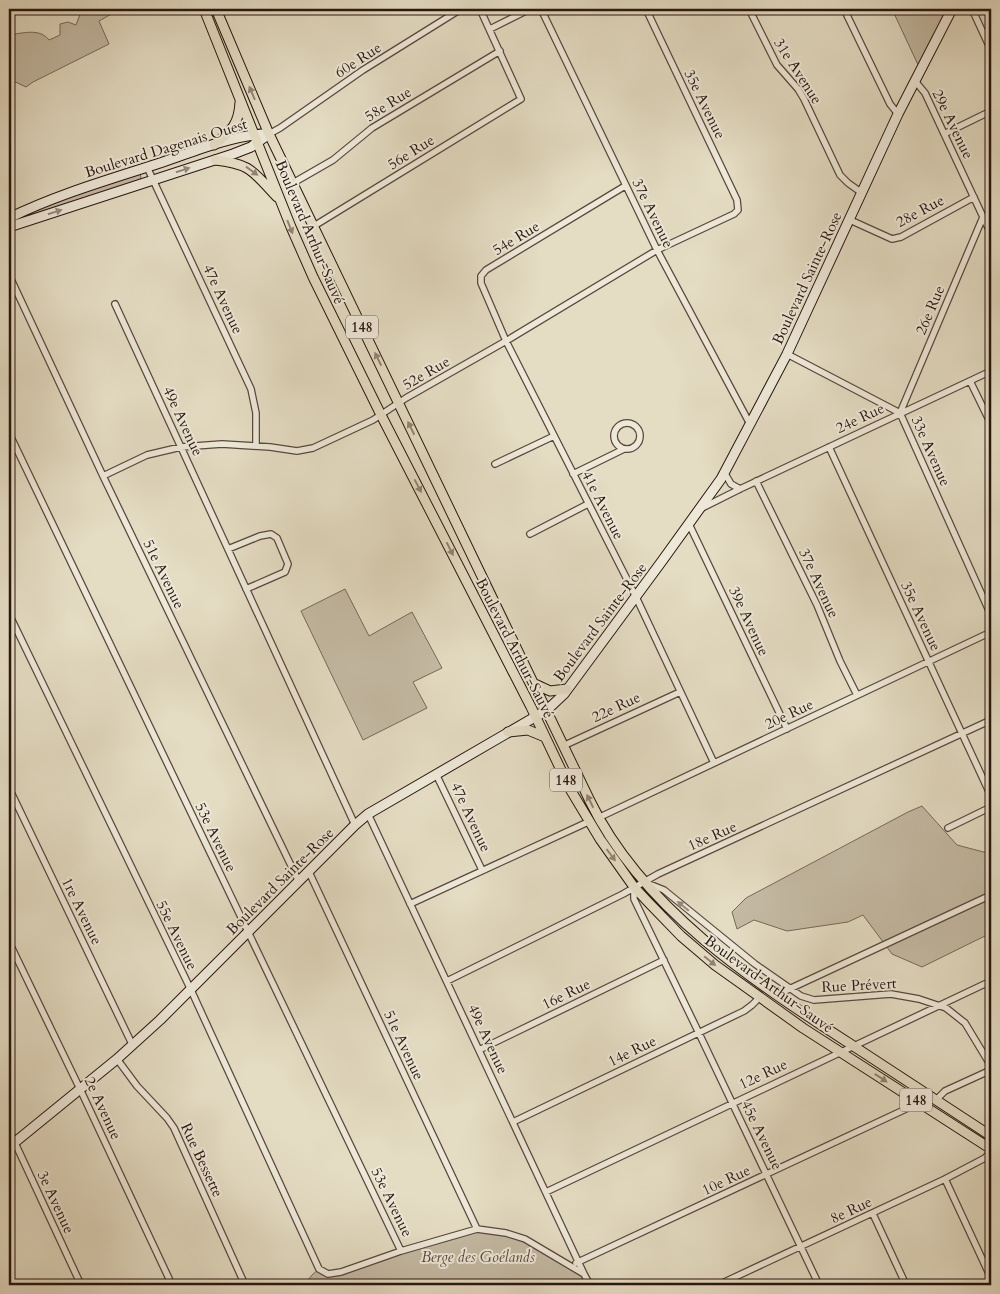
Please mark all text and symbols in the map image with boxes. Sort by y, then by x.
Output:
street label: 31e Avenue [769,34,827,108]
street label: 60e Rue [331,37,385,82]
street label: 35e Avenue [680,66,730,142]
street label: 58e Rue [361,82,415,126]
one-way arrow [248,86,256,100]
street label: 29e Avenue [928,86,978,162]
street label: Boulevard Dagenais Ouest [82,114,250,182]
street label: 56e Rue [384,130,438,174]
street label: Boulevard Arthur-Sauvé [271,157,350,307]
one-way arrow [176,166,191,174]
one-way arrow [245,166,259,176]
street label: 37e Avenue [628,175,678,251]
street label: 28e Rue [893,190,948,232]
one-way arrow [48,208,63,216]
street label: Boulevard Sainte-Rose [768,208,847,347]
street label: 54e Rue [489,216,543,260]
one-way arrow [287,220,295,234]
street label: 47e Avenue [198,261,248,337]
street label: 26e Rue [911,282,949,338]
road number: 148 [346,316,378,338]
street label: 52e Rue [399,351,454,395]
one-way arrow [374,352,382,366]
street label: 49e Avenue [158,383,208,459]
street label: 24e Rue [832,398,888,438]
street label: 33e Avenue [907,413,955,489]
one-way arrow [407,420,415,435]
street label: 41e Avenue [577,467,629,543]
one-way arrow [414,479,422,494]
street label: 51e Avenue [139,536,189,612]
one-way arrow [446,542,454,556]
street label: 37e Avenue [794,545,844,621]
street label: Boulevard Sainte-Rose [549,558,651,686]
street label: Boulevard Arthur-Sauvé [471,574,559,722]
street label: 35e Avenue [896,578,946,654]
street label: 39e Avenue [724,583,774,659]
street label: 22e Rue [588,687,644,727]
street label: 20e Rue [761,694,817,734]
road number: 148 [550,768,582,792]
street label: 47e Avenue [446,779,496,855]
one-way arrow [586,794,594,808]
street label: 53e Avenue [191,799,241,875]
street label: 18e Rue [684,816,740,856]
street label: Boulevard Sainte-Rose [222,823,338,939]
one-way arrow [605,848,616,861]
street label: 1re Avenue [57,874,107,948]
street label: 55e Avenue [152,897,202,973]
one-way arrow [677,900,690,911]
street label: Boulevard Arthur-Sauvé [700,930,838,1038]
one-way arrow [703,955,716,966]
street label: Rue Prévert [821,973,897,997]
street label: 16e Rue [538,974,594,1014]
street label: 49e Avenue [463,1001,513,1077]
street label: 51e Avenue [379,1007,429,1083]
street label: 14e Rue [604,1031,660,1071]
street label: 12e Rue [735,1054,791,1094]
street label: 2e Avenue [80,1073,126,1143]
one-way arrow [875,1073,888,1083]
road number: 148 [900,1088,932,1112]
street label: 45e Avenue [737,1097,787,1173]
street label: Rue Bessette [176,1120,228,1200]
street label: 10e Rue [698,1160,754,1200]
street label: 53e Avenue [367,1164,417,1240]
street label: 3e Avenue [33,1167,79,1237]
street label: 8e Rue [827,1192,875,1228]
park label: Berge des Goélands [421,1247,535,1267]

